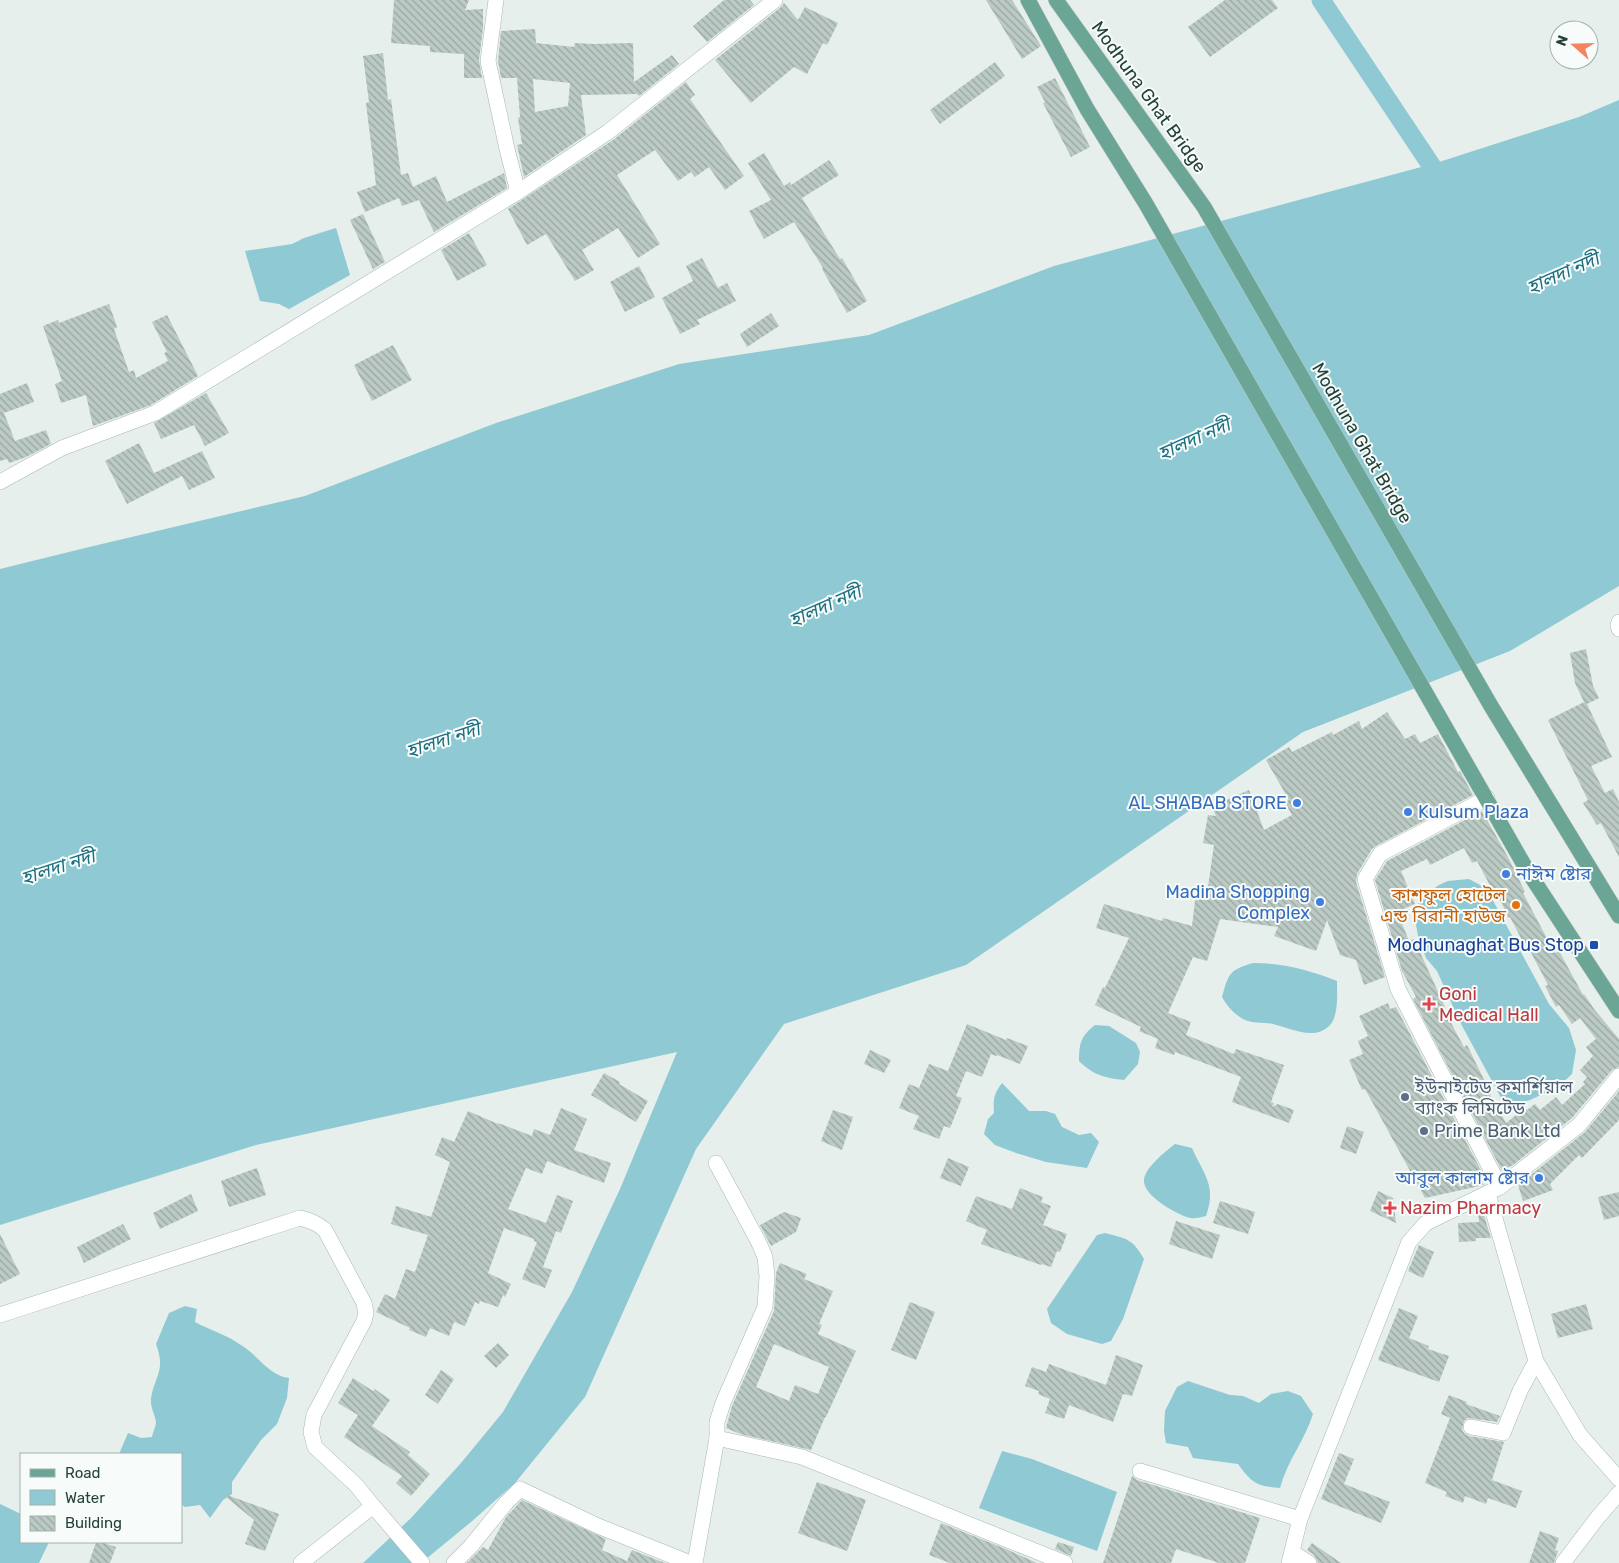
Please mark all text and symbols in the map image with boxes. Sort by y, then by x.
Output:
street label: Modhuna Ghat Bridge [1087,17,1211,177]
north arrow [1549,20,1599,70]
text: N [1553,33,1572,48]
water label: হালদা নদী [1523,245,1606,299]
street label: Modhuna Ghat Bridge [1307,359,1417,527]
water label: হালদা নদী [1154,411,1237,465]
water label: হালদা নদী [785,578,868,632]
water label: হালদা নদী [403,716,487,763]
place label: AL SHABAB STORE [1128,792,1287,814]
marker: AL SHABAB STORE [1291,797,1303,809]
place label: Kulsum Plaza [1418,801,1529,823]
marker: Kulsum Plaza [1402,806,1414,818]
water label: হালদা নদী [18,843,102,890]
place label: নাঈম ষ্টোর [1515,863,1591,885]
marker: নাঈম ষ্টোর [1500,868,1512,880]
place label: Madina Shopping Complex [1165,881,1310,924]
place label: কাশফুল হোটেল এন্ড বিরানী হাউজ [1380,884,1507,927]
marker: Madina Shopping Complex [1314,896,1326,908]
marker: কাশফুল হোটেল এন্ড বিরানী হাউজ [1510,899,1522,911]
place label: Modhunaghat Bus Stop [1387,934,1584,956]
marker: Modhunaghat Bus Stop [1588,939,1600,951]
place label: Goni Medical Hall [1439,983,1539,1026]
marker: Goni Medical Hall [1423,998,1435,1010]
place label: ইউনাইটেড কমার্শিয়াল ব্যাংক লিমিটেড [1414,1076,1574,1119]
marker: ইউনাইটেড কমার্শিয়াল ব্যাংক লিমিটেড [1399,1091,1411,1103]
place label: Prime Bank Ltd [1434,1120,1561,1142]
marker: Prime Bank Ltd [1418,1125,1430,1137]
place label: আবুল কালাম ষ্টোর [1395,1167,1529,1189]
marker: আবুল কালাম ষ্টোর [1533,1172,1545,1184]
place label: Nazim Pharmacy [1400,1197,1541,1219]
marker: Nazim Pharmacy [1384,1202,1396,1214]
legend [20,1453,182,1543]
text: Road [65,1464,101,1482]
text: Water [65,1489,105,1507]
text: Building [65,1514,122,1532]

